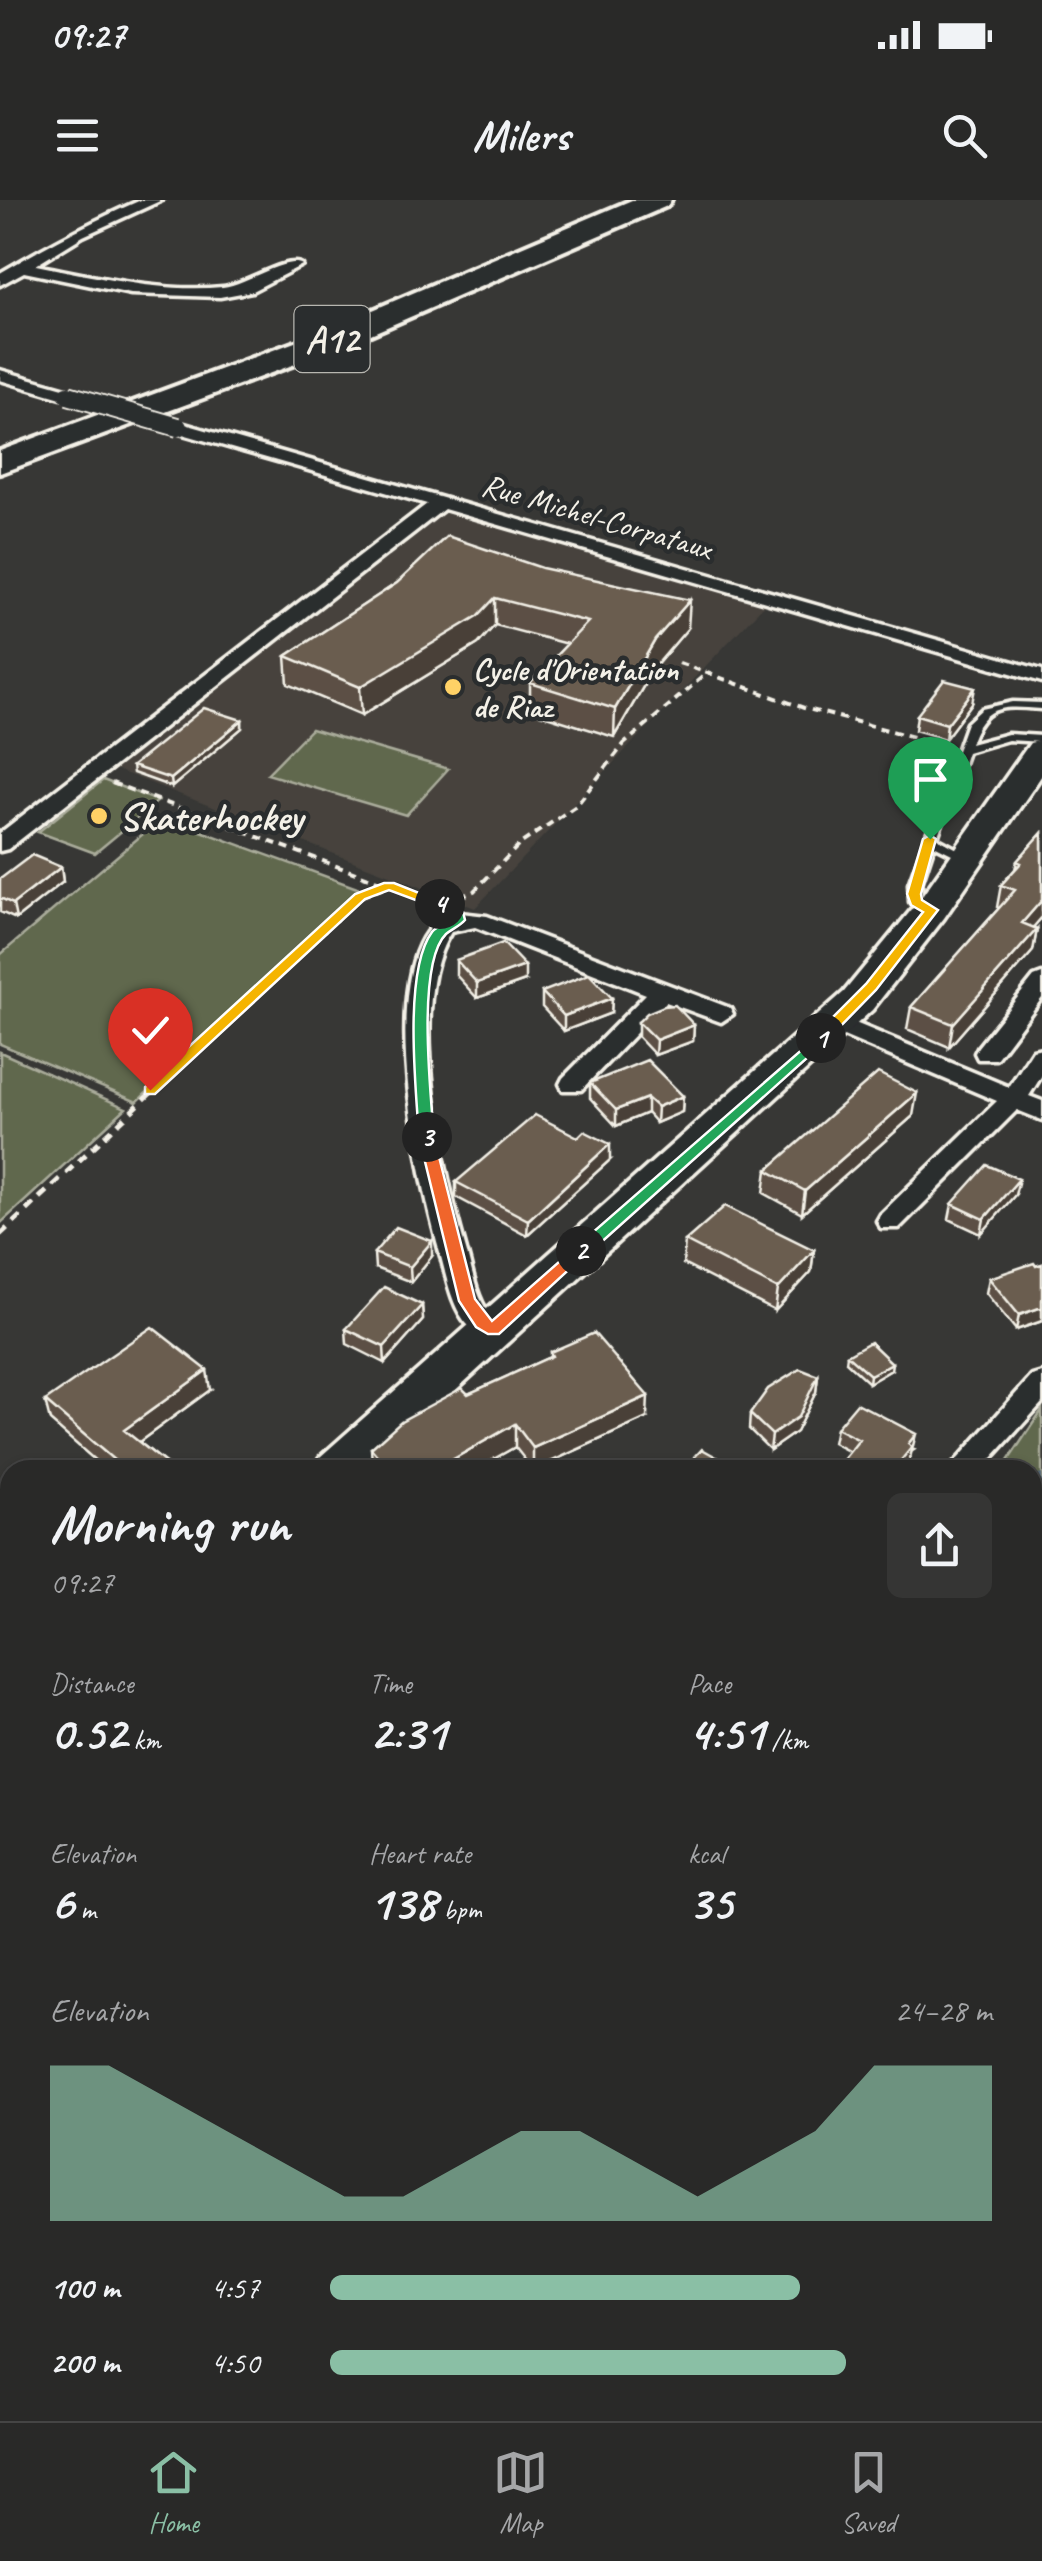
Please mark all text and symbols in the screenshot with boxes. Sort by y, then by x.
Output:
text: 09:27 [50,12,125,59]
text: Milers [472,107,570,164]
icon: menu [50,108,105,163]
icon: search [937,108,992,163]
road number: A12 [294,306,370,372]
street label: Rue Michel-Corpataux [477,464,719,570]
place label: Cycle d'Orientation de Riaz [473,649,680,727]
marker: Cycle d'Orientation de Riaz [442,676,464,698]
pin [888,737,973,840]
icon: arrive [903,752,958,807]
place label: Skaterhockey [119,792,306,842]
marker: Skaterhockey [88,805,110,827]
pin: 4 [415,879,465,929]
text: 4 [434,886,446,921]
pin [108,988,193,1091]
icon: check [123,1003,178,1058]
pin: 1 [796,1013,846,1063]
text: 1 [815,1020,827,1055]
pin: 3 [402,1112,452,1162]
text: 3 [421,1119,433,1154]
pin: 2 [556,1226,606,1276]
text: 2 [575,1233,587,1268]
text: Morning run [50,1489,290,1559]
button: share [887,1493,992,1598]
text: 09:27 [50,1562,114,1603]
text: Distance [50,1666,134,1701]
text: Time [369,1666,412,1701]
text: Pace [688,1666,731,1701]
text: 0.52 [50,1701,127,1764]
text: 2:31 [369,1701,446,1764]
text: 4:51 [688,1701,765,1764]
text: km [127,1722,161,1757]
text: /km [765,1722,808,1757]
text: Elevation [50,1836,136,1871]
text: Heart rate [369,1836,471,1871]
text: kcal [688,1836,725,1871]
text: 6 [50,1871,74,1934]
text: 138 [369,1871,437,1934]
text: 35 [688,1871,732,1934]
text: m [74,1892,96,1927]
text: bpm [437,1892,482,1927]
text: Elevation [50,1990,148,2031]
text: 24–28 m [894,1990,992,2031]
text: 100 m [50,2267,119,2308]
text: 4:57 [210,2267,260,2308]
text: 200 m [50,2342,119,2383]
text: 4:50 [210,2342,260,2383]
tab: Home [146,2445,201,2540]
tab: Map [493,2445,548,2540]
tab: Saved [841,2445,896,2540]

